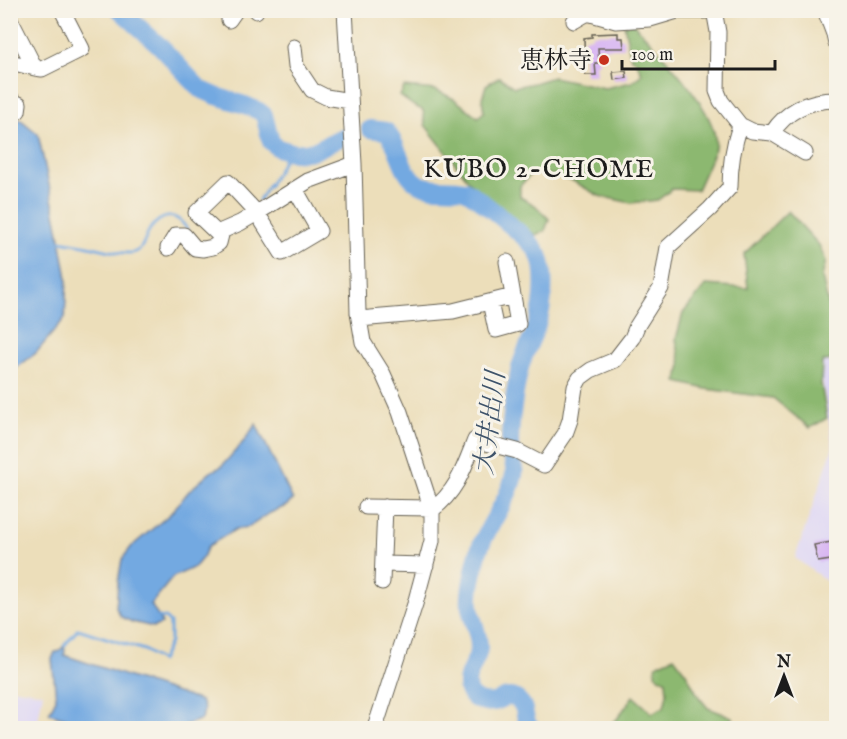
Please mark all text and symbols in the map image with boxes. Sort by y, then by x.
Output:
scale bar [622,33,775,71]
text: 100 m [631,44,673,67]
place label: 恵林寺 [520,46,592,77]
marker: 恵林寺 [597,53,611,67]
district label: KUBO 2-CHOME [423,153,655,186]
water label: 大井出川 [468,367,514,477]
north arrow [754,646,814,706]
text: N [776,653,791,673]

